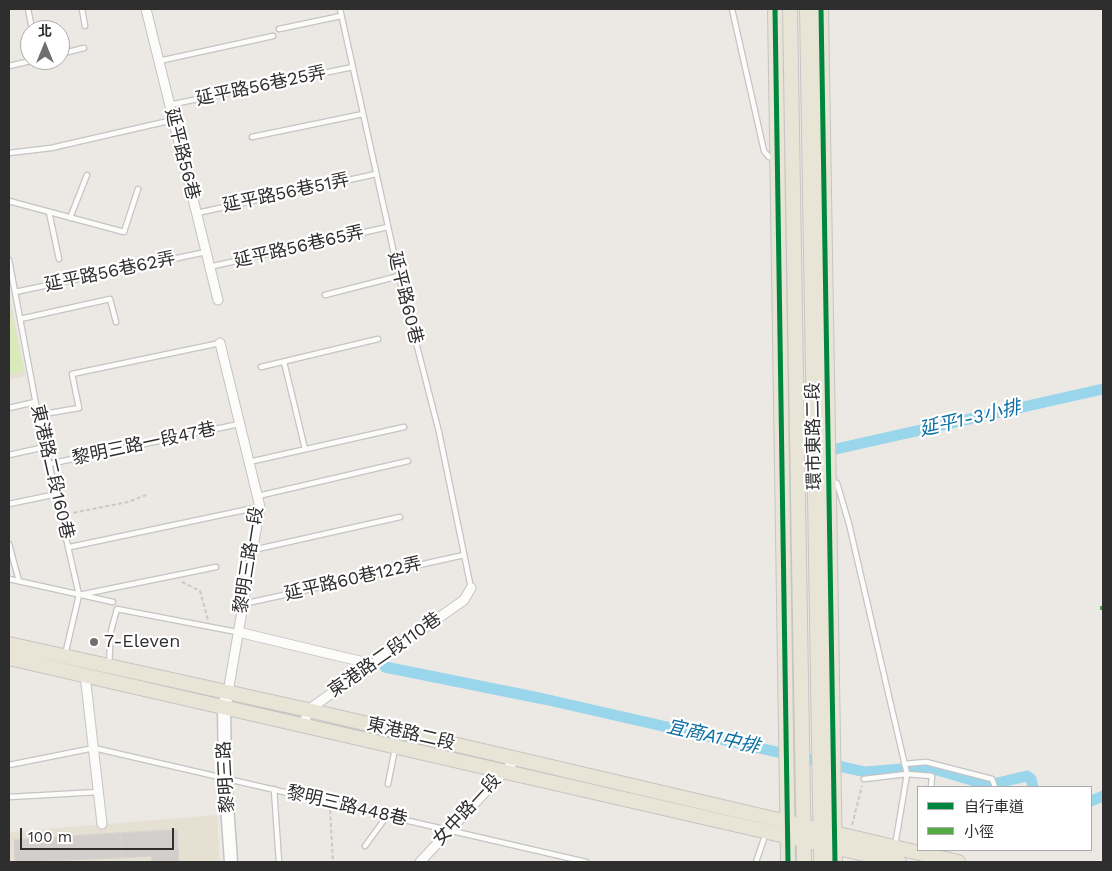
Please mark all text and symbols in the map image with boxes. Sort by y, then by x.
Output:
north arrow [20,20,70,70]
text: 北 [38,23,52,39]
street label: 延平路56巷25弄 [194,62,328,110]
street label: 延平路56巷 [160,106,204,202]
street label: 延平路56巷51弄 [221,169,351,217]
street label: 延平路56巷65弄 [232,222,366,272]
street label: 延平路56巷62弄 [43,248,177,296]
street label: 延平路60巷 [383,250,427,346]
street label: 環市東路二段 [802,382,826,490]
water label: 延平1-3小排 [917,396,1023,442]
street label: 東港路二段160巷 [26,403,78,541]
street label: 黎明三路一段47巷 [70,418,218,470]
street label: 黎明三路一段 [230,505,268,615]
street label: 延平路60巷122弄 [282,553,424,605]
street label: 東港路二段110巷 [324,608,446,702]
place label: 7-Eleven [104,631,180,653]
marker: 7-Eleven [88,636,100,648]
street label: 東港路二段 [365,713,457,755]
water label: 宜商A1中排 [665,715,761,759]
street label: 黎明三路 [213,740,239,814]
street label: 女中路一段 [428,770,506,850]
street label: 黎明三路448巷 [285,782,409,830]
legend [917,786,1092,851]
text: 自行車道 [964,798,1024,816]
scale bar [22,818,176,850]
text: 小徑 [964,823,994,841]
text: 100 m [28,828,72,846]

